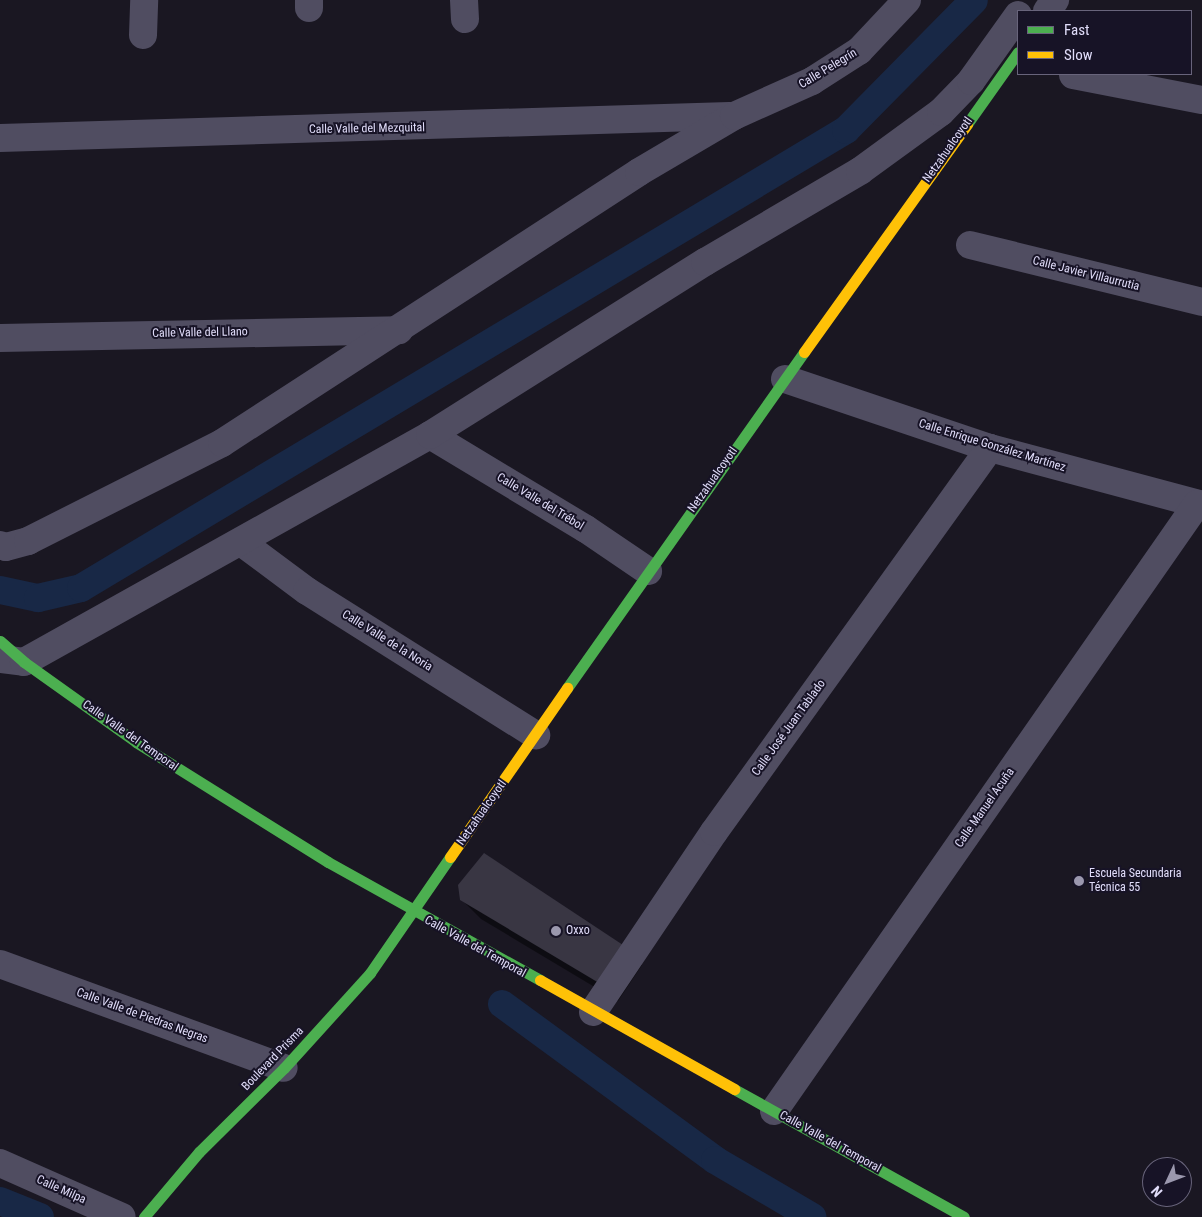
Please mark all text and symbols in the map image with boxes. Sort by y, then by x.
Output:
legend [1017,10,1192,75]
text: Fast [1064,21,1089,39]
street label: Calle Pelegrín [796,46,860,92]
text: Slow [1064,46,1093,64]
street label: Netzahualcoyotl [920,115,976,185]
street label: Calle Valle del Mezquital [309,121,425,137]
street label: Calle Javier Villaurrutia [1031,254,1141,294]
street label: Calle Valle del Llano [152,325,248,341]
street label: Calle Enrique González Martínez [917,417,1067,475]
street label: Netzahualcoyotl [685,445,741,515]
street label: Calle Valle del Trébol [494,470,586,534]
street label: Calle Valle de la Noria [339,607,435,675]
street label: Calle José Juan Tablado [749,677,829,779]
street label: Calle Valle del Temporal [79,697,181,775]
street label: Calle Manuel Acuña [952,765,1018,851]
street label: Netzahualcoyotl [454,778,510,848]
place label: Escuela Secundaria Técnica 55 [1089,867,1182,895]
marker: Escuela Secundaria Técnica 55 [1073,875,1085,887]
street label: Calle Valle del Temporal [422,913,528,981]
place label: Oxxo [566,924,590,938]
marker: Oxxo [550,925,562,937]
street label: Calle Valle de Piedras Negras [74,985,210,1047]
street label: Boulevard Prisma [239,1024,307,1094]
street label: Calle Valle del Temporal [777,1108,883,1176]
north arrow [1142,1157,1192,1207]
street label: Calle Milpa [34,1173,88,1207]
text: N [1148,1183,1166,1200]

